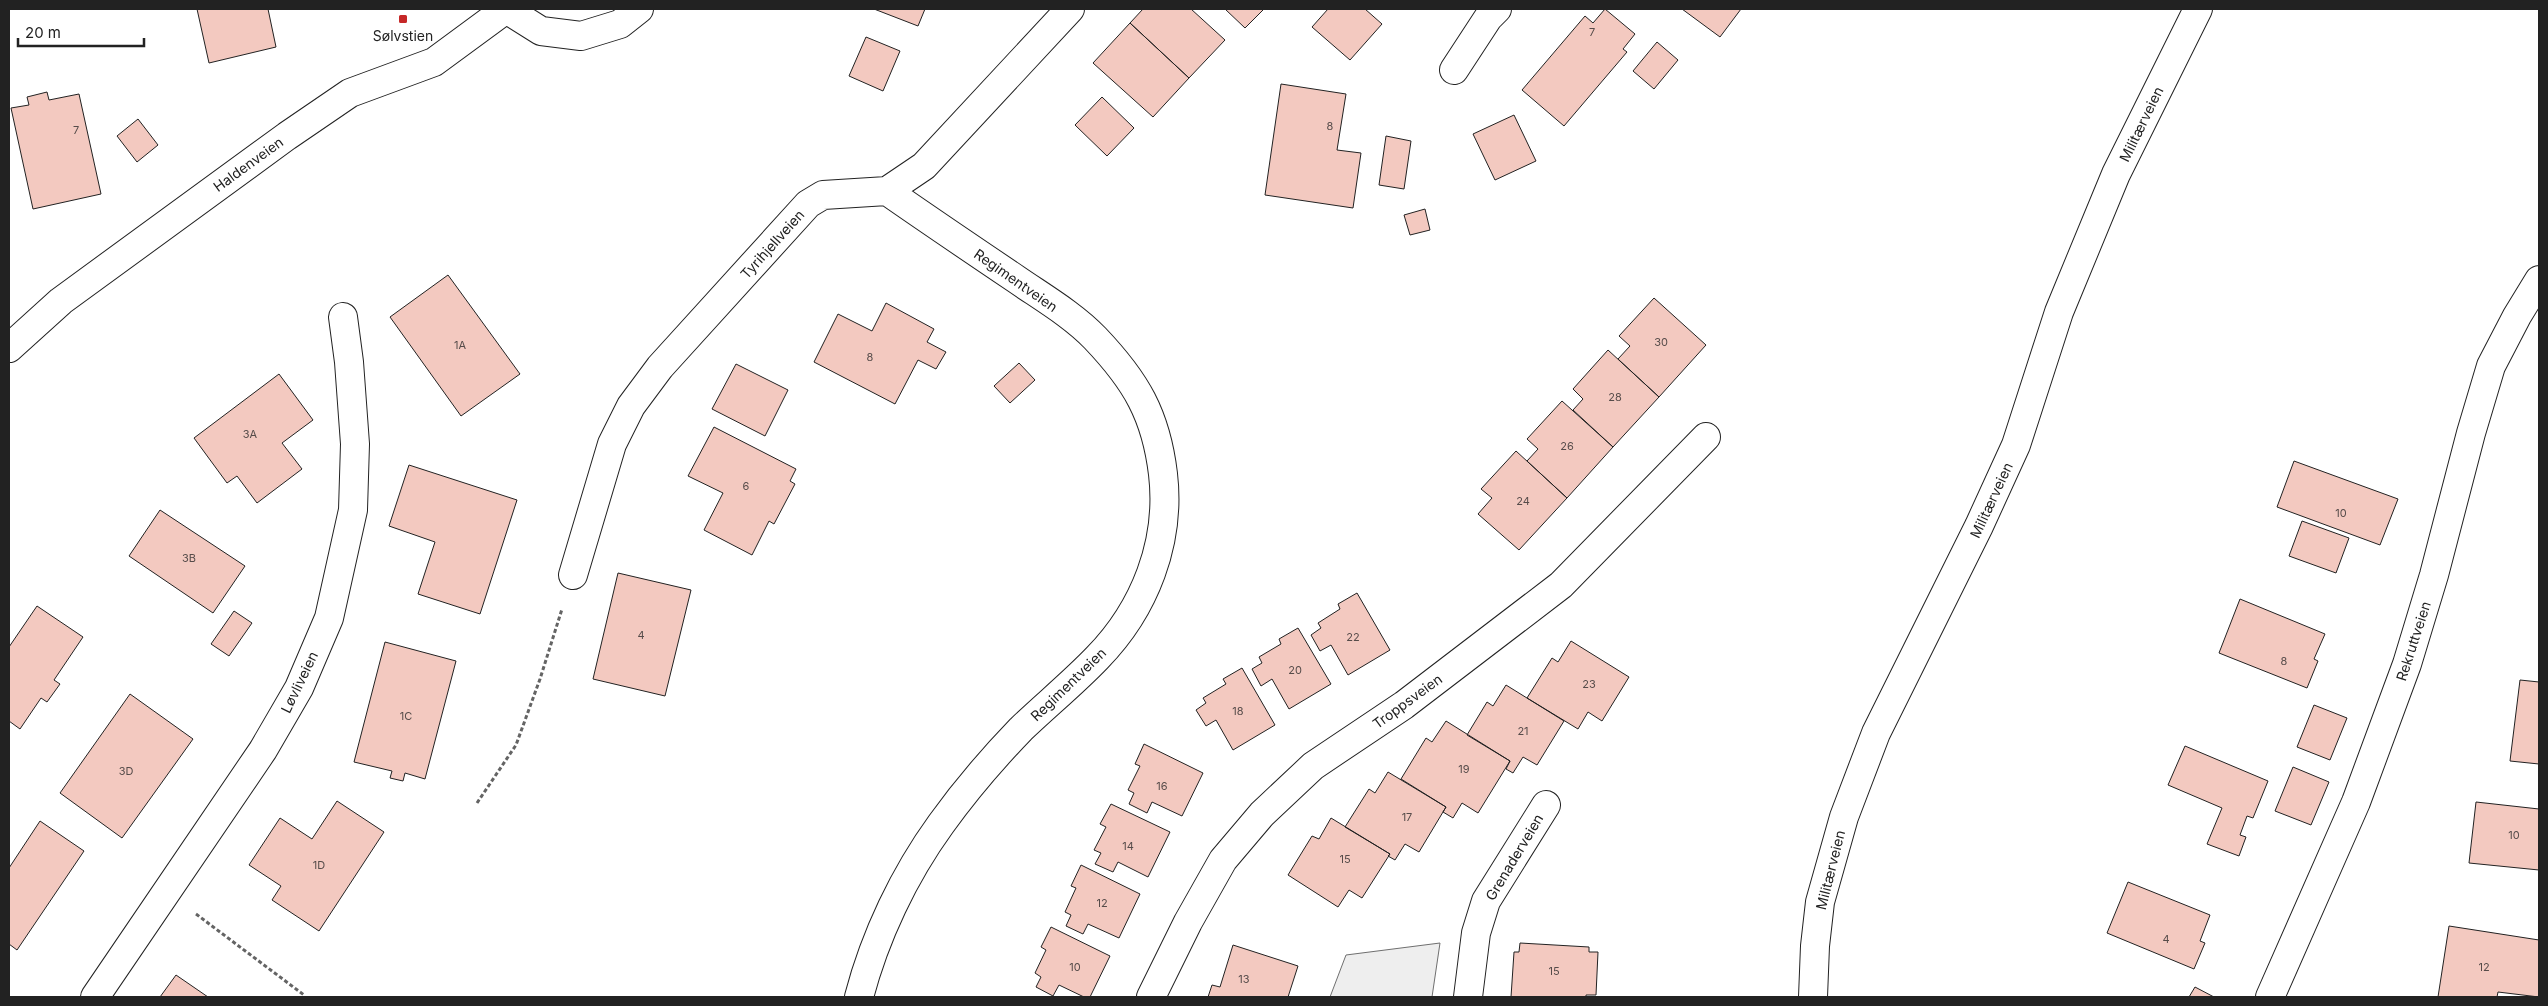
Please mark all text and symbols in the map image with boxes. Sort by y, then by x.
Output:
marker: Sølvstien [397,13,409,25]
scale bar [18,15,144,47]
text: 20 m [25,23,61,42]
house number: 7 [1589,25,1595,39]
place label: Sølvstien [373,27,433,44]
street label: Militærveien [2116,84,2166,164]
house number: 8 [1327,119,1334,133]
house number: 7 [73,123,79,137]
street label: Haldenveien [210,133,286,195]
street label: Tyrihjellveien [737,206,807,282]
street label: Regimentveien [971,245,1061,315]
house number: 30 [1654,335,1668,349]
house number: 1A [454,338,466,352]
house number: 8 [867,350,874,364]
house number: 28 [1608,390,1622,404]
house number: 3A [243,427,258,441]
house number: 26 [1560,439,1574,453]
street label: Militærveien [1966,460,2016,540]
house number: 6 [743,479,750,493]
house number: 24 [1516,494,1530,508]
house number: 10 [2335,506,2347,520]
house number: 3B [182,551,196,565]
street label: Rekruttveien [2392,599,2434,683]
house number: 4 [637,628,645,642]
house number: 22 [1346,630,1360,644]
street label: Regimentveien [1027,644,1109,724]
street label: Løvliveien [277,648,321,716]
house number: 8 [2281,654,2288,668]
house number: 20 [1288,663,1302,677]
street label: Troppsveien [1369,670,1445,732]
house number: 23 [1582,677,1596,691]
house number: 18 [1232,704,1244,718]
house number: 1C [400,709,412,723]
house number: 21 [1517,724,1529,738]
house number: 19 [1458,762,1470,776]
house number: 3D [119,764,133,778]
house number: 16 [1156,779,1168,793]
house number: 17 [1402,810,1412,824]
street label: Grenaderveien [1482,811,1546,903]
street label: Militærveien [1812,828,1848,912]
house number: 10 [2508,828,2520,842]
house number: 14 [1122,839,1134,853]
house number: 15 [1339,852,1351,866]
house number: 1D [313,858,325,872]
house number: 12 [1096,896,1108,910]
house number: 4 [2162,932,2170,946]
house number: 10 [1069,960,1081,974]
house number: 12 [2478,960,2490,974]
house number: 15 [1548,964,1560,978]
house number: 13 [1238,972,1250,986]

